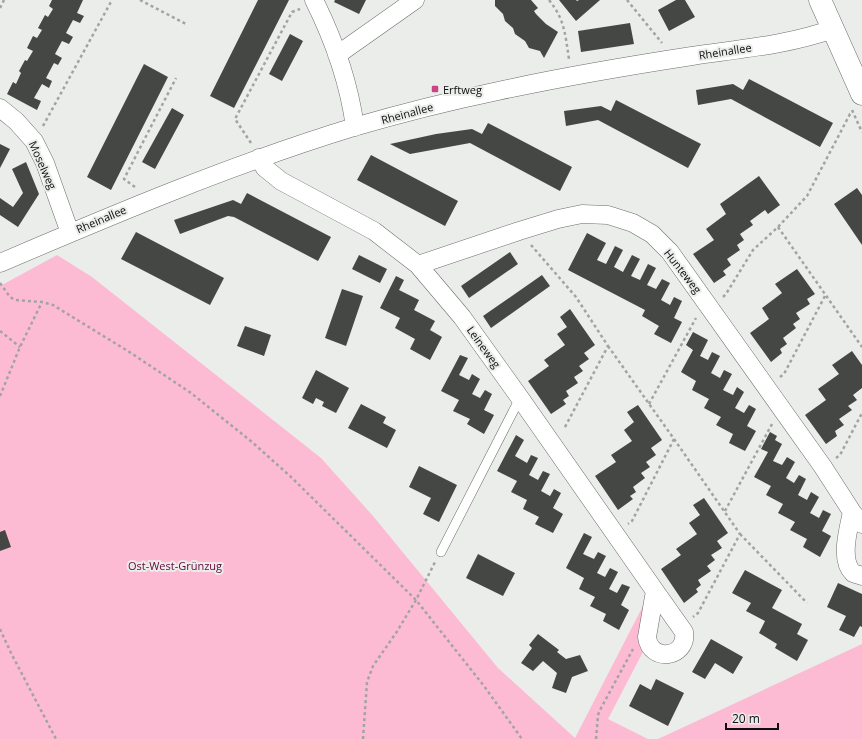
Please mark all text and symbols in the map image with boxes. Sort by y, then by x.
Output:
street label: Rheinallee [698,39,752,63]
place label: Erftweg [443,82,482,97]
marker: Erftweg [430,84,440,94]
street label: Rheinallee [379,99,435,127]
street label: Moselweg [26,138,60,192]
street label: Rheinallee [74,202,128,236]
street label: Hunteweg [661,246,705,296]
street label: Leineweg [464,323,504,371]
park label: Ost-West-Grünzug [128,558,222,573]
scale bar [726,705,778,731]
text: 20 m [732,710,760,727]

